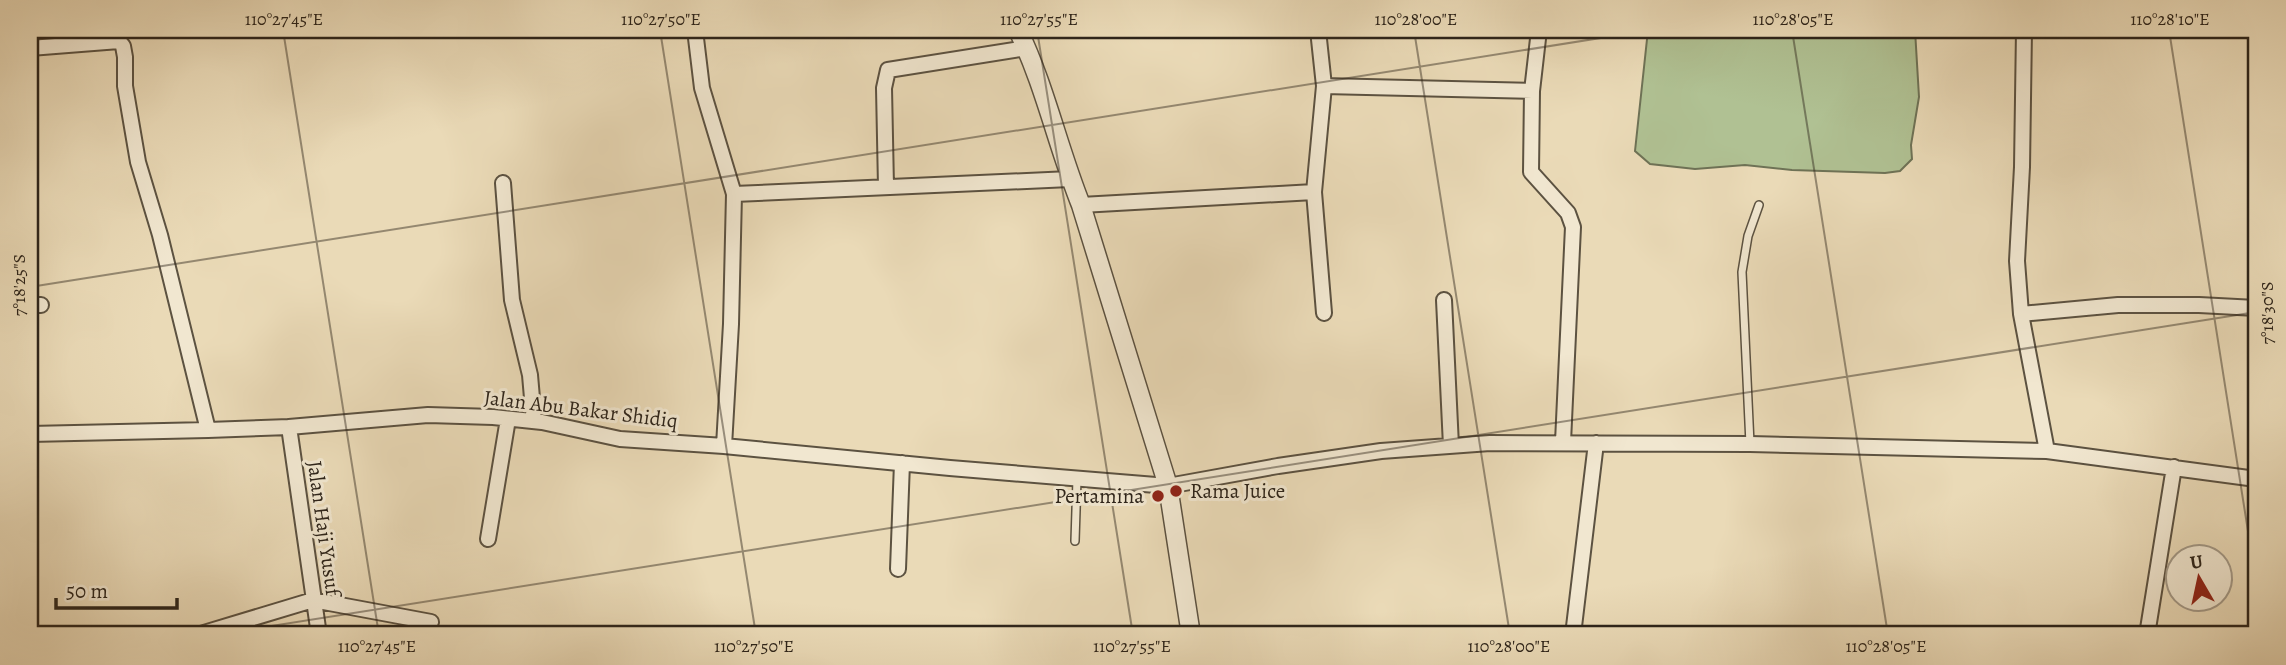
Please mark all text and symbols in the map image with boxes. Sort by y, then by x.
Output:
text: 110°27'45"E [245,7,323,31]
text: 110°27'50"E [621,7,701,31]
text: 110°27'55"E [1000,7,1078,31]
text: 110°28'00"E [1375,7,1457,31]
text: 110°28'05"E [1752,7,1834,31]
text: 110°28'10"E [2130,7,2210,31]
text: 7°18'25"S [7,254,31,316]
text: 7°18'30"S [2255,281,2279,345]
street label: Jalan Abu Bakar Shidiq [482,383,680,435]
street label: Jalan Haji Yusuf [301,459,348,600]
place label: Rama Juice [1190,477,1285,505]
place label: Pertamina [1055,482,1144,510]
marker: Rama Juice [1168,483,1184,499]
marker: Pertamina [1150,488,1166,504]
north arrow [2164,542,2234,612]
text: U [2188,548,2205,576]
scale bar [56,567,177,611]
text: 50 m [66,577,108,605]
text: 110°27'45"E [338,634,416,658]
text: 110°27'50"E [714,634,794,658]
text: 110°27'55"E [1093,634,1171,658]
text: 110°28'00"E [1468,634,1550,658]
text: 110°28'05"E [1845,634,1927,658]

